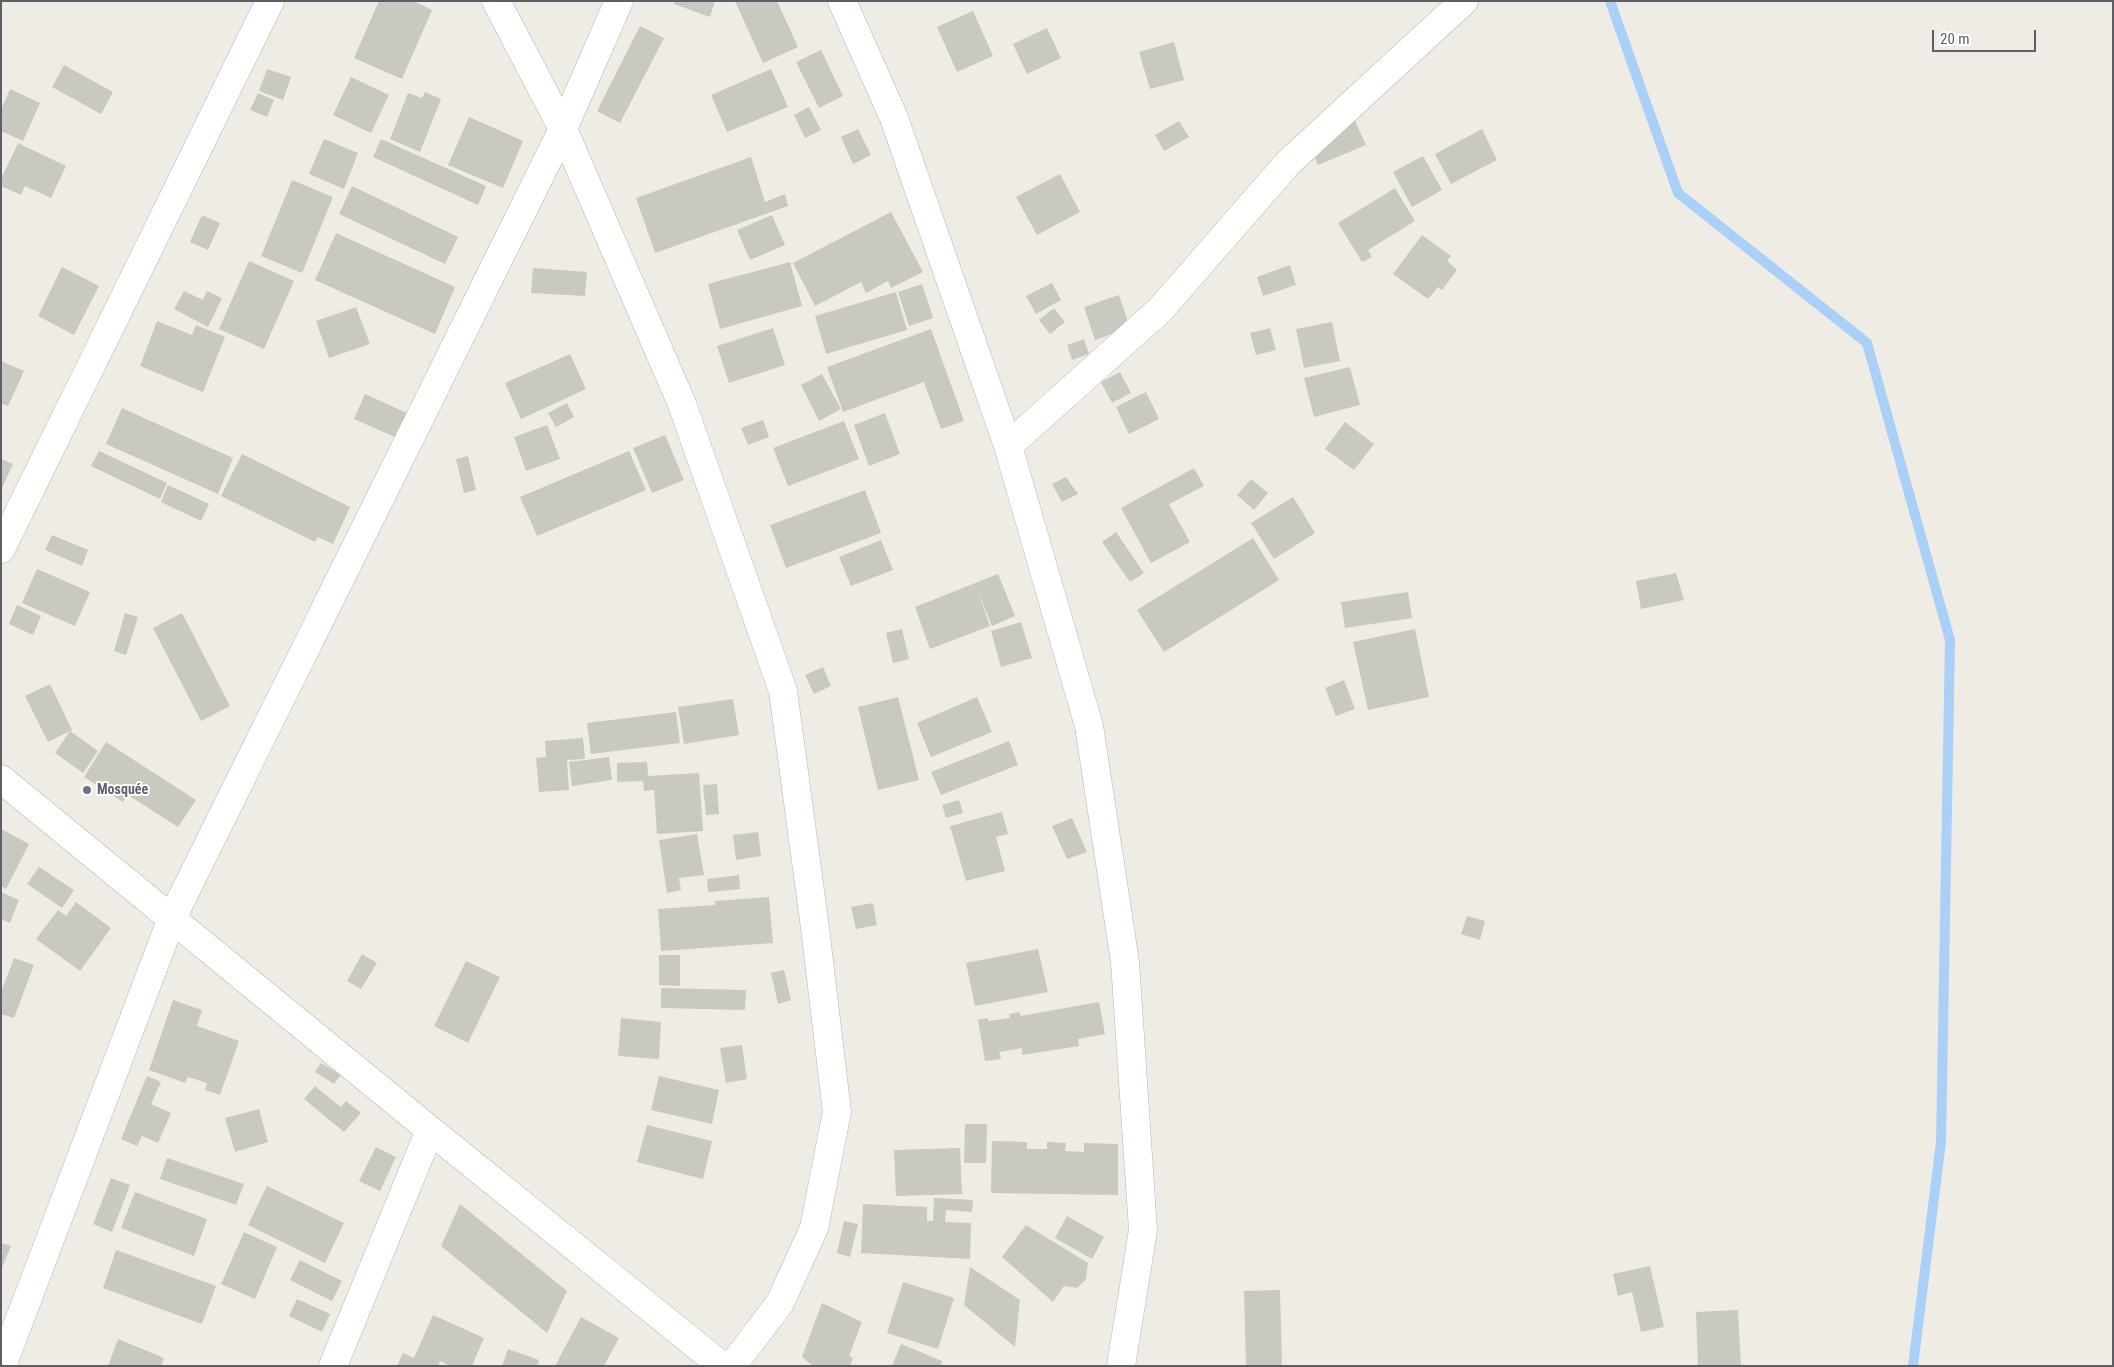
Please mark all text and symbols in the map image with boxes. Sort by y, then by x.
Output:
scale bar [1934,20,2038,52]
text: 20 m [1940,30,1970,48]
place label: Mosquée [97,782,148,798]
marker: Mosquée [81,784,93,796]

